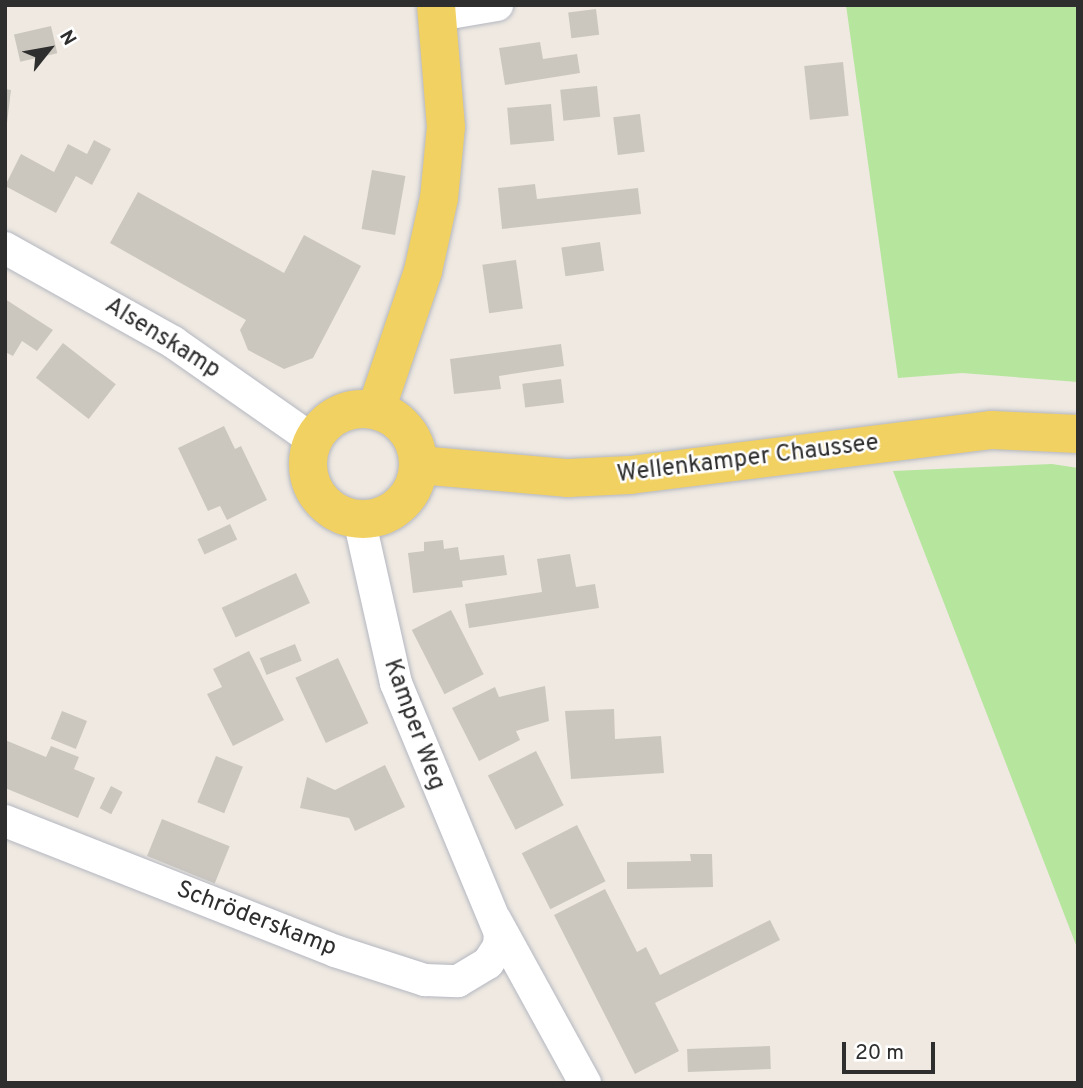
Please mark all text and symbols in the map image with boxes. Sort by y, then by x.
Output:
north arrow [14,14,84,84]
text: N [53,26,81,50]
street label: Alsenskamp [99,292,225,386]
street label: Wellenkamper Chaussee [616,430,880,490]
street label: Kamper Weg [376,655,450,795]
street label: Schröderskamp [172,876,340,964]
scale bar [845,1028,938,1072]
text: 20 m [855,1040,904,1067]

